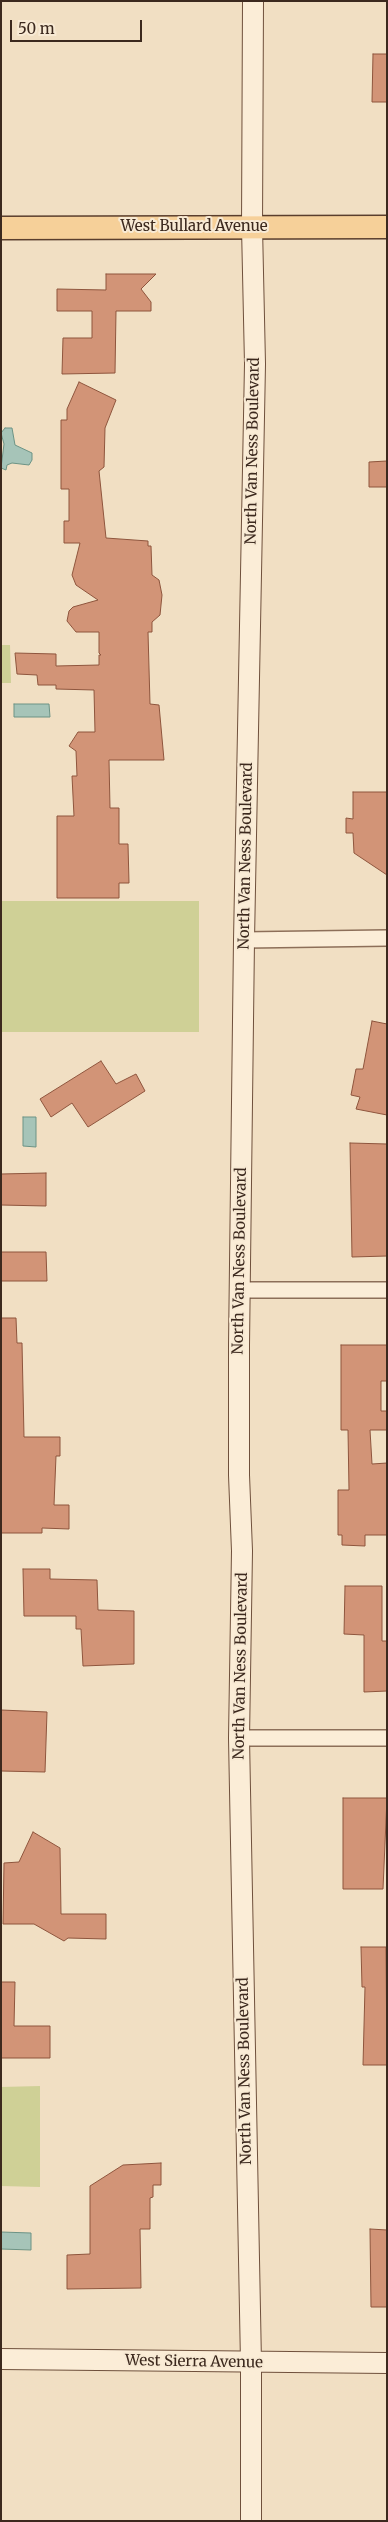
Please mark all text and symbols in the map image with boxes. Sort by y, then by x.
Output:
scale bar [12,10,145,42]
text: 50 m [18,19,55,38]
street label: West Bullard Avenue [120,218,268,236]
street label: North Van Ness Boulevard [242,357,264,545]
street label: North Van Ness Boulevard [235,762,257,950]
street label: North Van Ness Boulevard [229,1167,251,1355]
street label: North Van Ness Boulevard [230,1572,252,1760]
street label: North Van Ness Boulevard [234,1977,256,2165]
street label: West Sierra Avenue [125,2352,263,2372]

